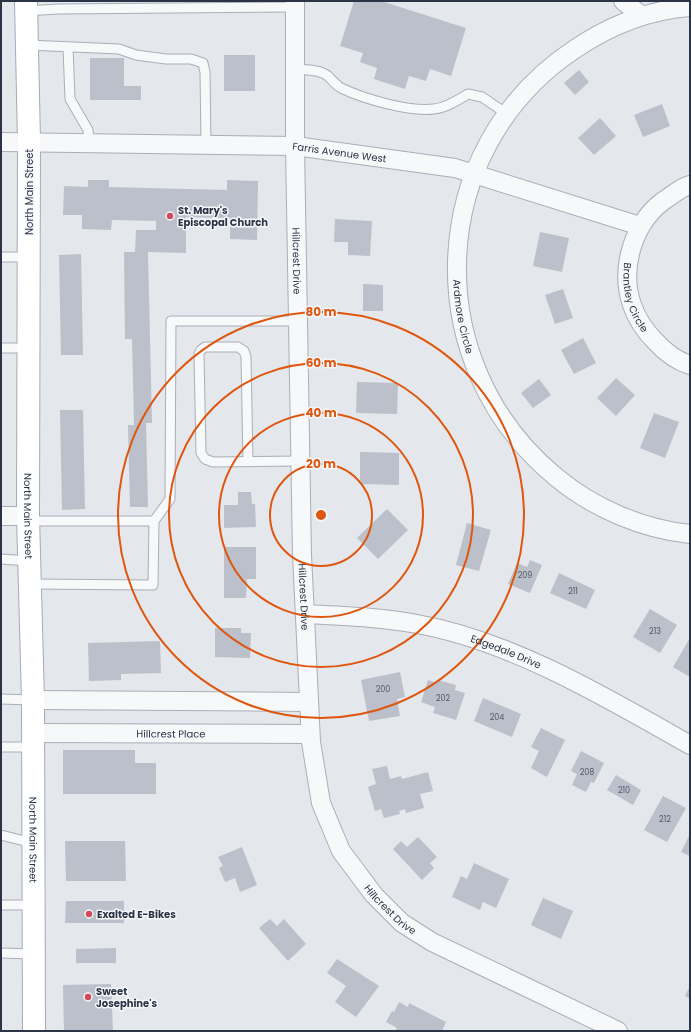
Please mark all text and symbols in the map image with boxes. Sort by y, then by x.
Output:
street label: Farris Avenue West [292,139,388,167]
street label: North Main Street [22,149,37,235]
place label: St. Mary's Episcopal Church [178,203,268,230]
marker: St. Mary's Episcopal Church [165,211,175,221]
street label: Hillcrest Drive [288,227,305,295]
street label: Brantley Circle [619,262,652,335]
street label: Ardmore Circle [449,279,477,356]
text: 80 m [306,303,337,320]
text: 60 m [306,354,337,371]
text: 40 m [305,404,337,421]
text: 20 m [306,455,336,472]
street label: North Main Street [20,473,36,560]
centre of rings [314,508,328,522]
street label: Hillcrest Drive [294,563,313,631]
house number: 209 [518,570,532,581]
house number: 211 [568,586,578,597]
house number: 213 [649,626,661,637]
street label: Edgedale Drive [469,631,544,672]
house number: 200 [376,684,390,695]
house number: 202 [436,693,451,704]
house number: 204 [490,712,504,723]
street label: Hillcrest Place [136,726,206,742]
house number: 208 [580,767,594,778]
house number: 210 [618,785,630,796]
street label: North Main Street [25,797,41,883]
house number: 212 [659,814,671,825]
street label: Hillcrest Drive [361,882,419,938]
place label: Exalted E-Bikes [97,907,176,922]
marker: Exalted E-Bikes [84,909,94,919]
place label: Sweet Josephine's [96,984,157,1011]
marker: Sweet Josephine's [83,992,93,1002]

